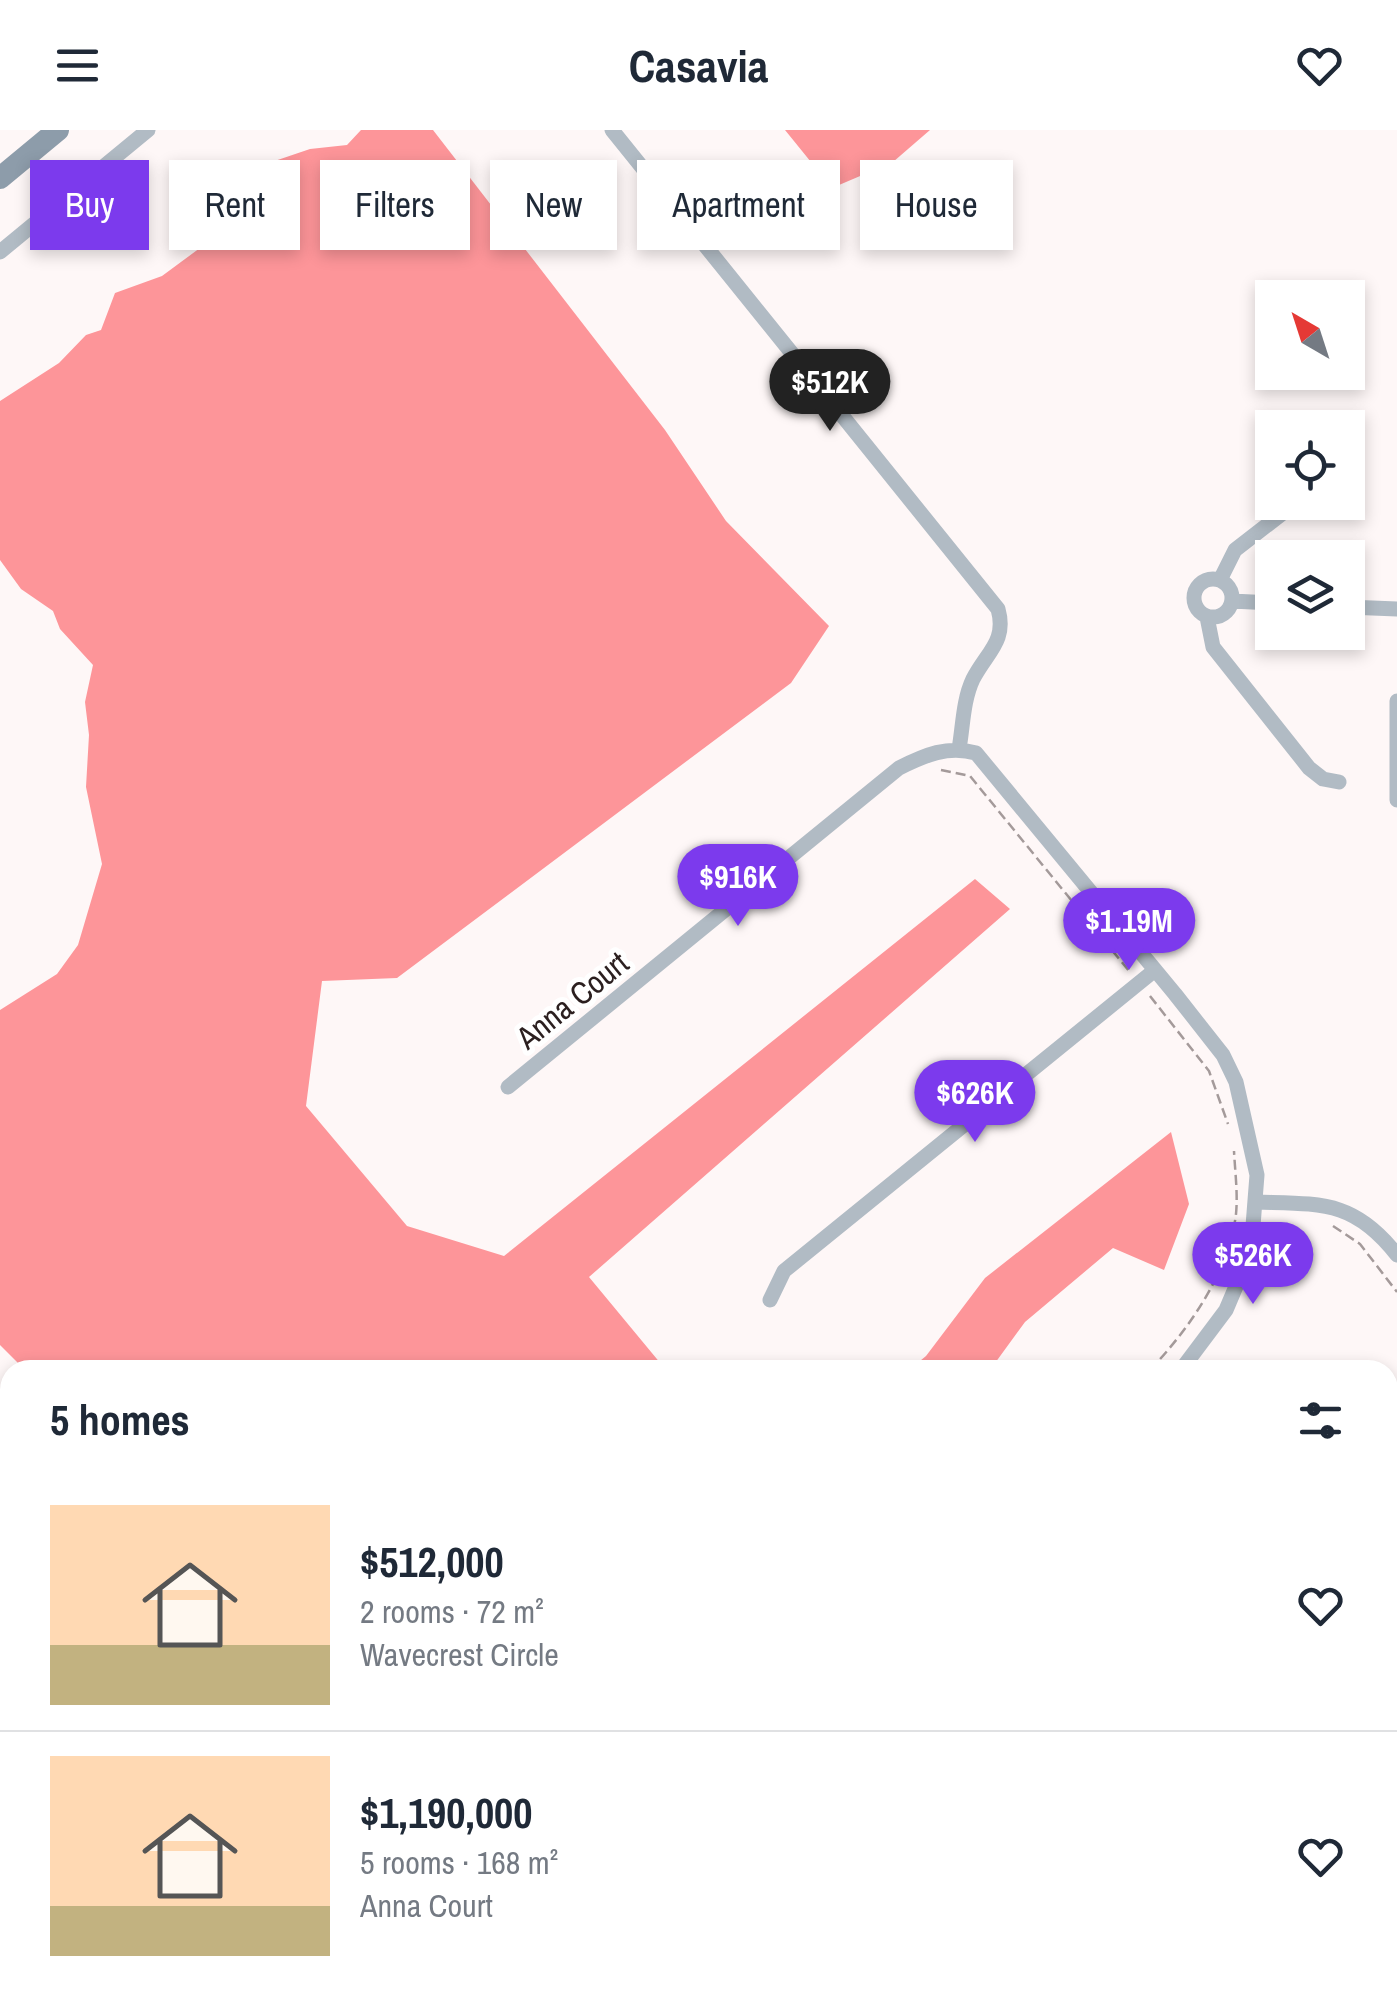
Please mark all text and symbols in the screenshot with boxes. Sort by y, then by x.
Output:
text: Casavia [629,35,768,96]
icon: menu [50,38,105,93]
icon: heart [1292,38,1347,93]
chip: Buy [30,160,149,250]
chip: Rent [169,160,300,250]
chip: Filters [320,160,470,250]
chip: New [490,160,617,250]
chip: Apartment [637,160,840,250]
chip: House [860,160,1013,250]
north arrow [1255,280,1365,390]
map controls [1255,280,1365,650]
pin: $512K [760,349,900,434]
text: $512K [791,360,869,403]
button: locate [1255,410,1365,520]
button: layers [1255,540,1365,650]
pin: $916K [668,844,808,929]
text: $916K [699,855,777,898]
pin: $1.19M [1048,888,1210,973]
text: $1.19M [1085,899,1173,942]
street label: Anna Court [506,942,637,1059]
pin: $626K [905,1060,1045,1145]
text: $626K [936,1071,1014,1114]
pin: $526K [1183,1222,1323,1307]
text: $526K [1214,1233,1292,1276]
text: 5 homes [50,1392,190,1448]
icon: filters [1293,1393,1348,1448]
text: $512,000 [360,1534,504,1590]
icon: home [130,1545,250,1665]
icon: heart [1293,1578,1348,1633]
text: 2 rooms · 72 m² [360,1590,544,1633]
text: Wavecrest Circle [360,1633,559,1676]
text: $1,190,000 [360,1785,532,1841]
icon: home [130,1796,250,1916]
icon: heart [1293,1829,1348,1884]
text: 5 rooms · 168 m² [360,1841,558,1884]
text: Anna Court [360,1884,493,1927]

